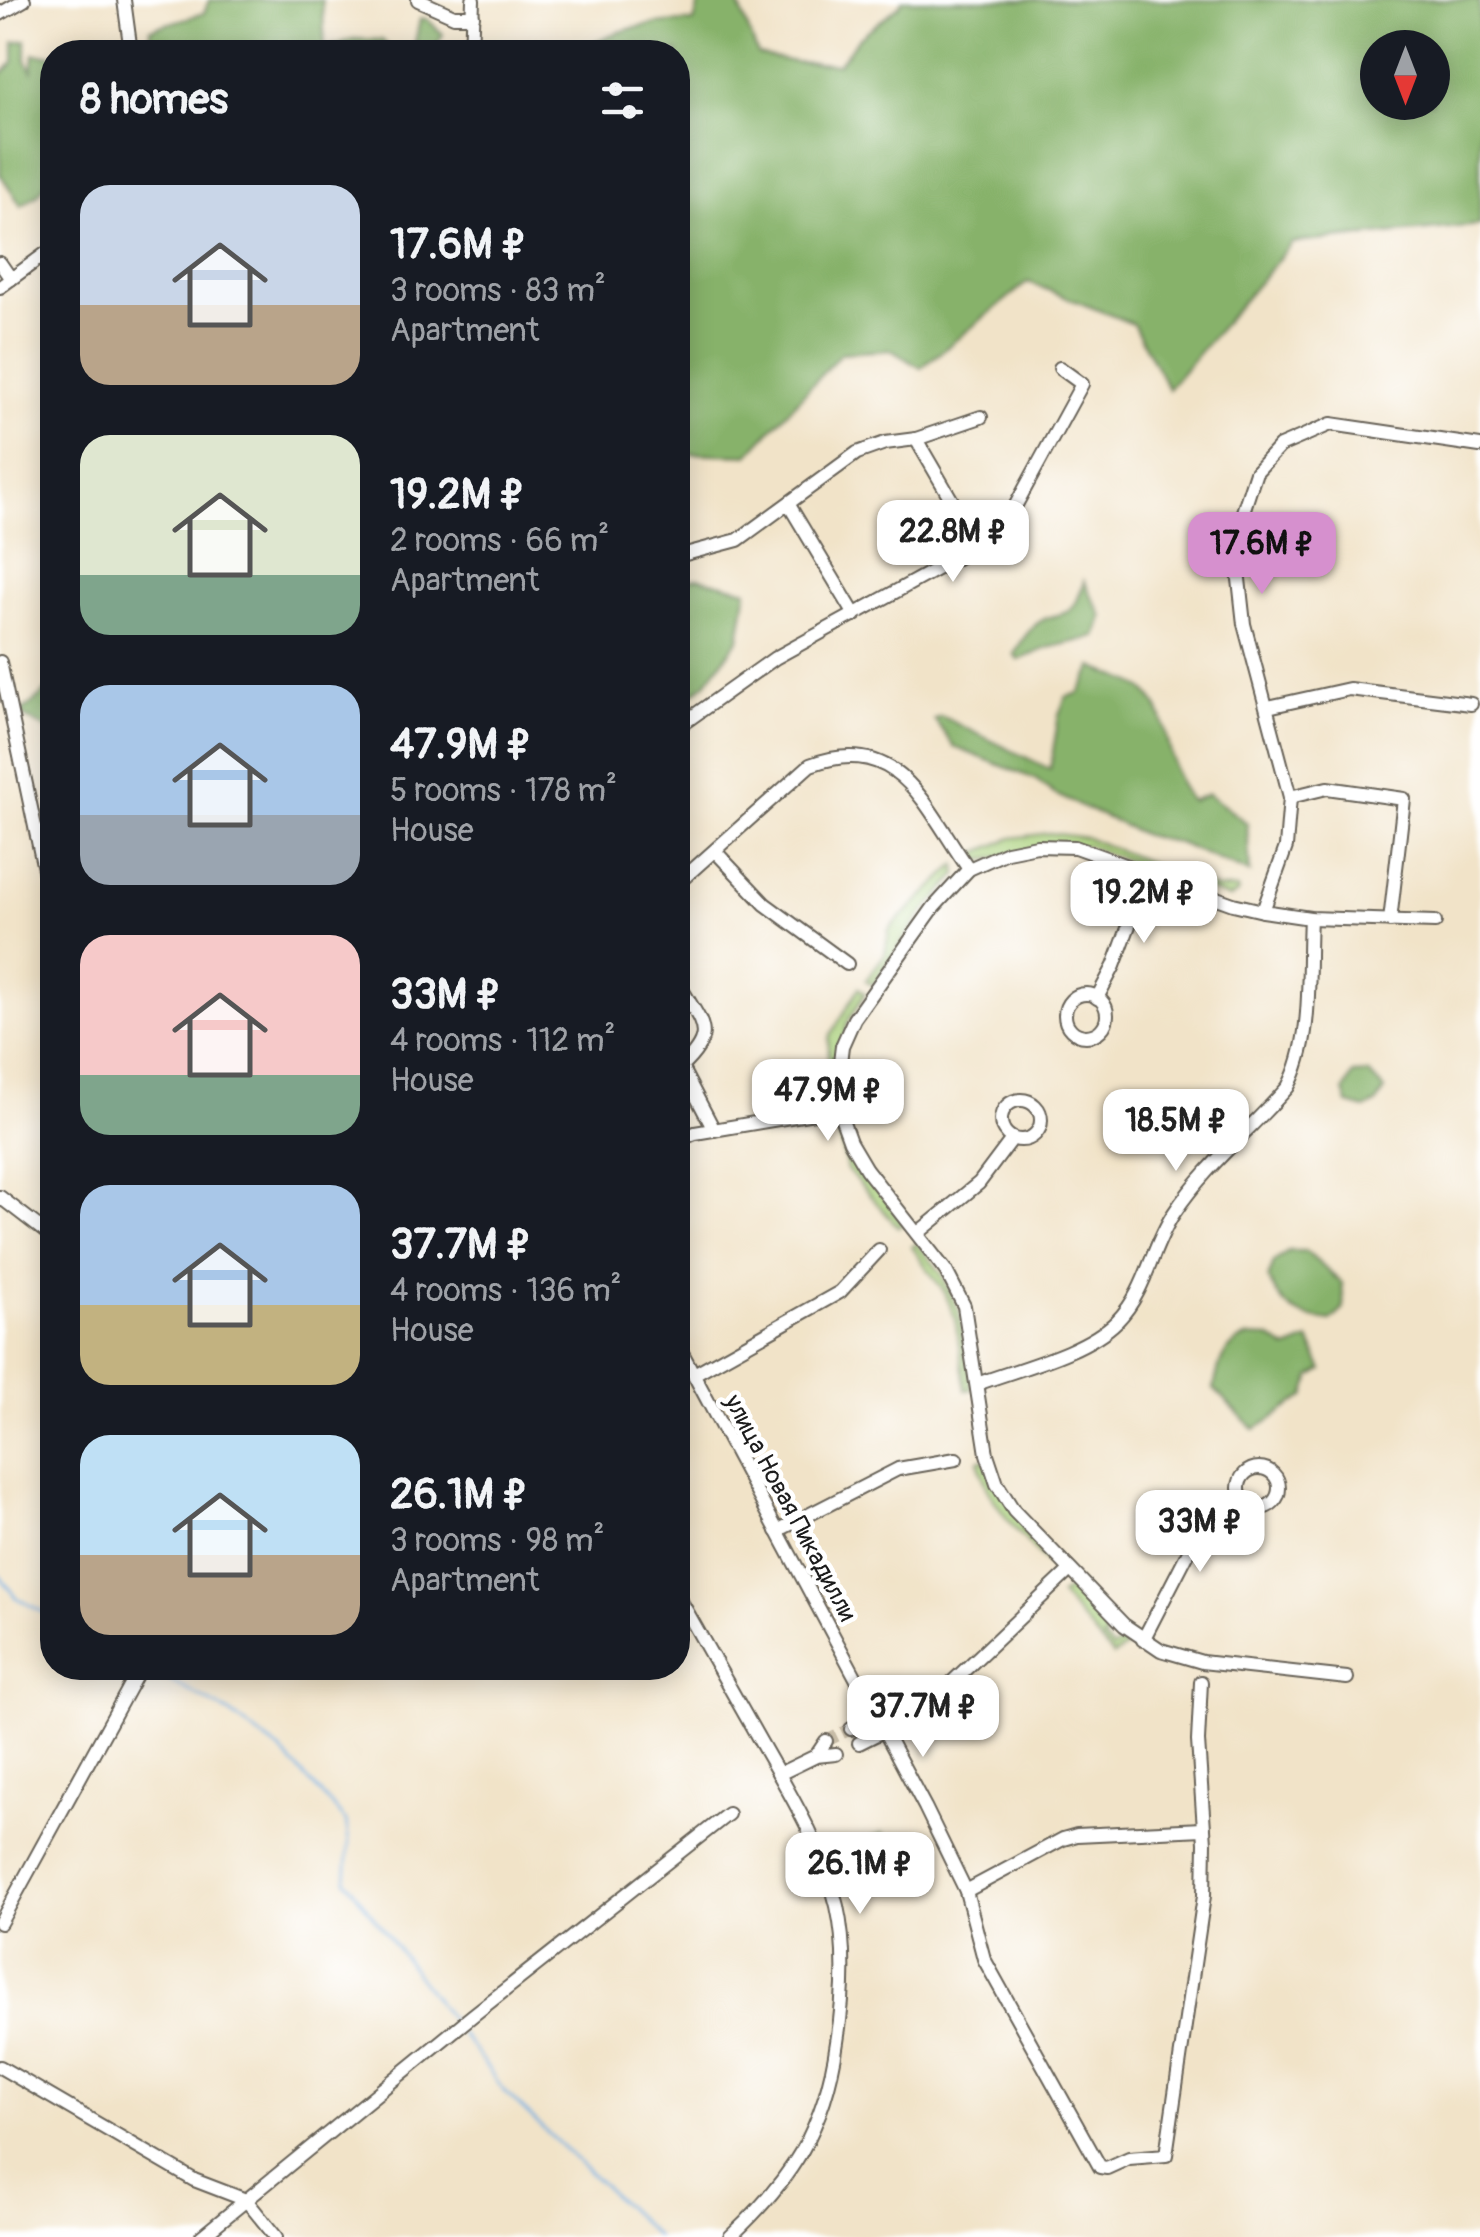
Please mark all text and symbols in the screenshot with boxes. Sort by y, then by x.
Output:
north arrow [1360,30,1450,120]
map controls [1360,30,1450,120]
icon: filters [595,73,650,128]
text: 8 homes [80,74,228,126]
text: 17.6M ₽ [390,219,527,271]
icon: home [160,225,280,345]
text: 3 rooms · 83 m² [390,271,606,311]
text: Apartment [390,311,539,351]
text: 19.2M ₽ [390,469,525,521]
icon: home [160,475,280,595]
pin: 22.8M ₽ [861,500,1045,585]
text: 22.8M ₽ [899,512,1007,552]
pin: 17.6M ₽ [1170,512,1354,597]
text: 2 rooms · 66 m² [390,521,609,561]
text: 17.6M ₽ [1210,524,1314,564]
text: Apartment [390,561,539,601]
text: 47.9M ₽ [390,719,532,771]
icon: home [160,725,280,845]
text: 5 rooms · 178 m² [390,771,617,811]
text: House [390,811,474,851]
pin: 19.2M ₽ [1052,861,1236,946]
text: 19.2M ₽ [1092,873,1196,913]
text: 33M ₽ [390,969,501,1021]
icon: home [160,975,280,1095]
text: 4 rooms · 112 m² [390,1021,615,1061]
pin: 47.9M ₽ [736,1059,920,1144]
text: House [390,1061,474,1101]
text: 47.9M ₽ [774,1071,882,1111]
pin: 18.5M ₽ [1084,1089,1268,1174]
text: 18.5M ₽ [1125,1101,1227,1141]
text: 37.7M ₽ [390,1219,532,1271]
icon: home [160,1225,280,1345]
text: 4 rooms · 136 m² [390,1271,622,1311]
text: House [390,1311,474,1351]
street label: улица Новая Пикадилли [717,1388,863,1627]
text: 26.1M ₽ [390,1469,528,1521]
icon: home [160,1475,280,1595]
pin: 33M ₽ [1130,1490,1270,1575]
text: 33M ₽ [1158,1502,1242,1542]
text: 3 rooms · 98 m² [390,1521,604,1561]
text: Apartment [390,1561,539,1601]
pin: 37.7M ₽ [831,1675,1015,1760]
text: 37.7M ₽ [869,1687,977,1727]
pin: 26.1M ₽ [768,1832,952,1917]
text: 26.1M ₽ [807,1844,913,1884]

